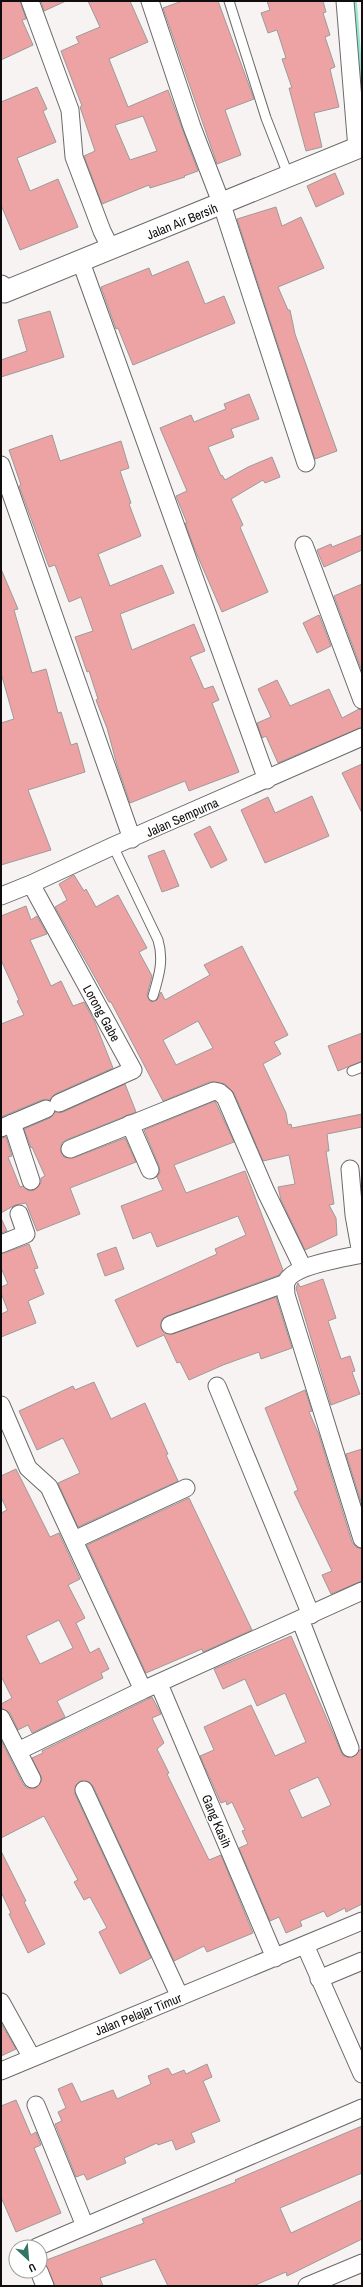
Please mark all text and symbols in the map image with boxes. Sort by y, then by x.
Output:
street label: Jalan Air Bersih [144,199,220,243]
street label: Jalan Sempurna [143,794,221,841]
street label: Lorong Gabe [79,982,124,1045]
street label: Gang Kasih [198,1792,235,1850]
street label: Jalan Pelajar Timur [92,1989,184,2040]
north arrow [8,2239,48,2279]
text: U [26,2260,38,2276]

